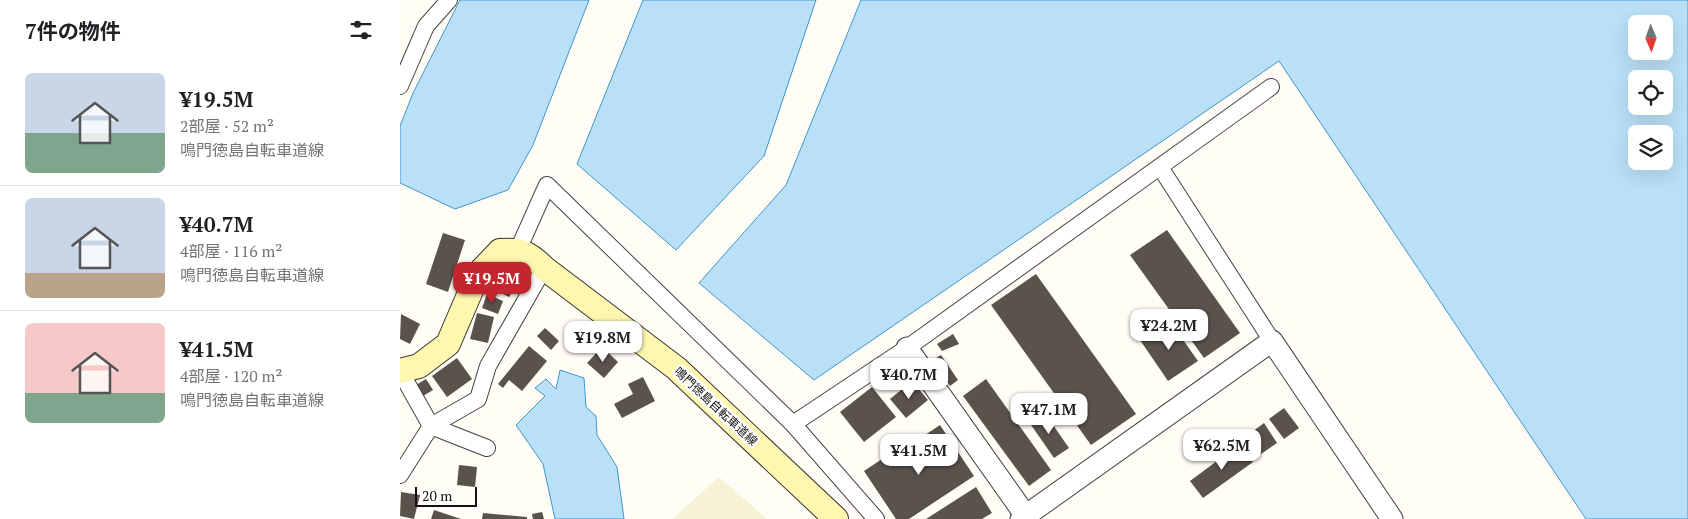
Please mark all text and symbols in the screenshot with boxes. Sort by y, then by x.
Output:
north arrow [1628,15,1672,60]
map controls [1628,15,1673,170]
icon: filters [347,16,375,44]
text: 7件の物件 [25,17,121,45]
button: locate [1628,70,1673,115]
text: ¥19.5M [180,85,253,113]
icon: home [65,93,125,153]
text: 2部屋 · 52 m² [180,115,274,137]
button: layers [1628,125,1673,170]
text: 鳴門徳島自転車道線 [180,139,324,161]
text: ¥40.7M [180,210,253,238]
icon: home [65,218,125,278]
text: 4部屋 · 116 m² [180,240,282,262]
pin: ¥19.5M [451,262,533,304]
text: 鳴門徳島自転車道線 [180,264,324,286]
text: ¥19.5M [464,267,520,289]
pin: ¥24.2M [1128,308,1210,351]
text: ¥24.2M [1141,314,1197,336]
pin: ¥19.8M [562,320,644,363]
text: ¥19.8M [575,326,631,348]
text: ¥41.5M [180,335,253,363]
icon: home [65,343,125,403]
pin: ¥40.7M [868,358,950,400]
text: ¥40.7M [881,363,937,385]
street label: 鳴門徳島自転車道線 [671,364,761,448]
text: 4部屋 · 120 m² [180,365,282,387]
text: 鳴門徳島自転車道線 [180,389,324,411]
pin: ¥47.1M [1008,392,1090,435]
text: ¥47.1M [1022,398,1076,420]
pin: ¥62.5M [1181,428,1263,471]
pin: ¥41.5M [878,434,960,476]
text: ¥62.5M [1194,434,1250,456]
text: ¥41.5M [891,439,947,461]
scale bar [415,484,478,507]
text: 20 m [422,486,452,505]

